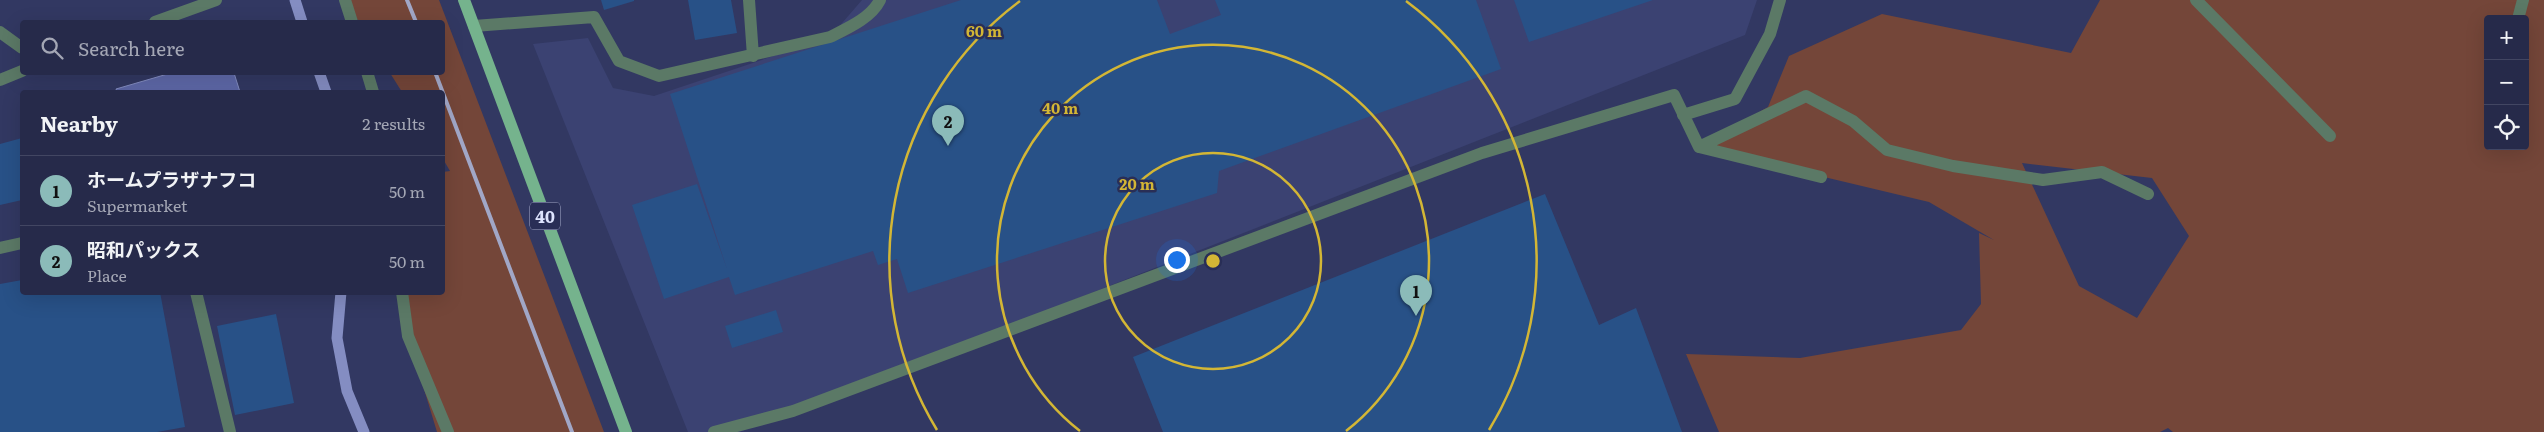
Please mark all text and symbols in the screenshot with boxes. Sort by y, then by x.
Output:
map controls [2484,15,2529,150]
button: + [2484,15,2529,60]
text: 60 m [966,19,1002,42]
search box [20,20,445,75]
icon: search [38,34,66,62]
text: Search here [78,34,185,62]
button: − [2484,60,2529,105]
text: 40 m [1042,96,1078,119]
pin: 2 [932,105,964,146]
button: locate [2484,105,2529,150]
text: Nearby [40,107,118,138]
text: 2 results [362,111,425,135]
text: ホームプラザナフコ [87,165,256,193]
text: 20 m [1119,172,1155,195]
text: 1 [53,179,59,203]
text: 50 m [389,179,425,203]
text: Supermarket [87,193,187,217]
road number: 40 [530,202,560,230]
text: 昭和パックス [87,235,200,263]
your location [1164,247,1190,273]
text: 2 [52,249,60,273]
text: 50 m [389,249,425,273]
centre of rings [1204,252,1222,270]
text: Place [87,263,127,287]
pin: 1 [1400,275,1432,316]

